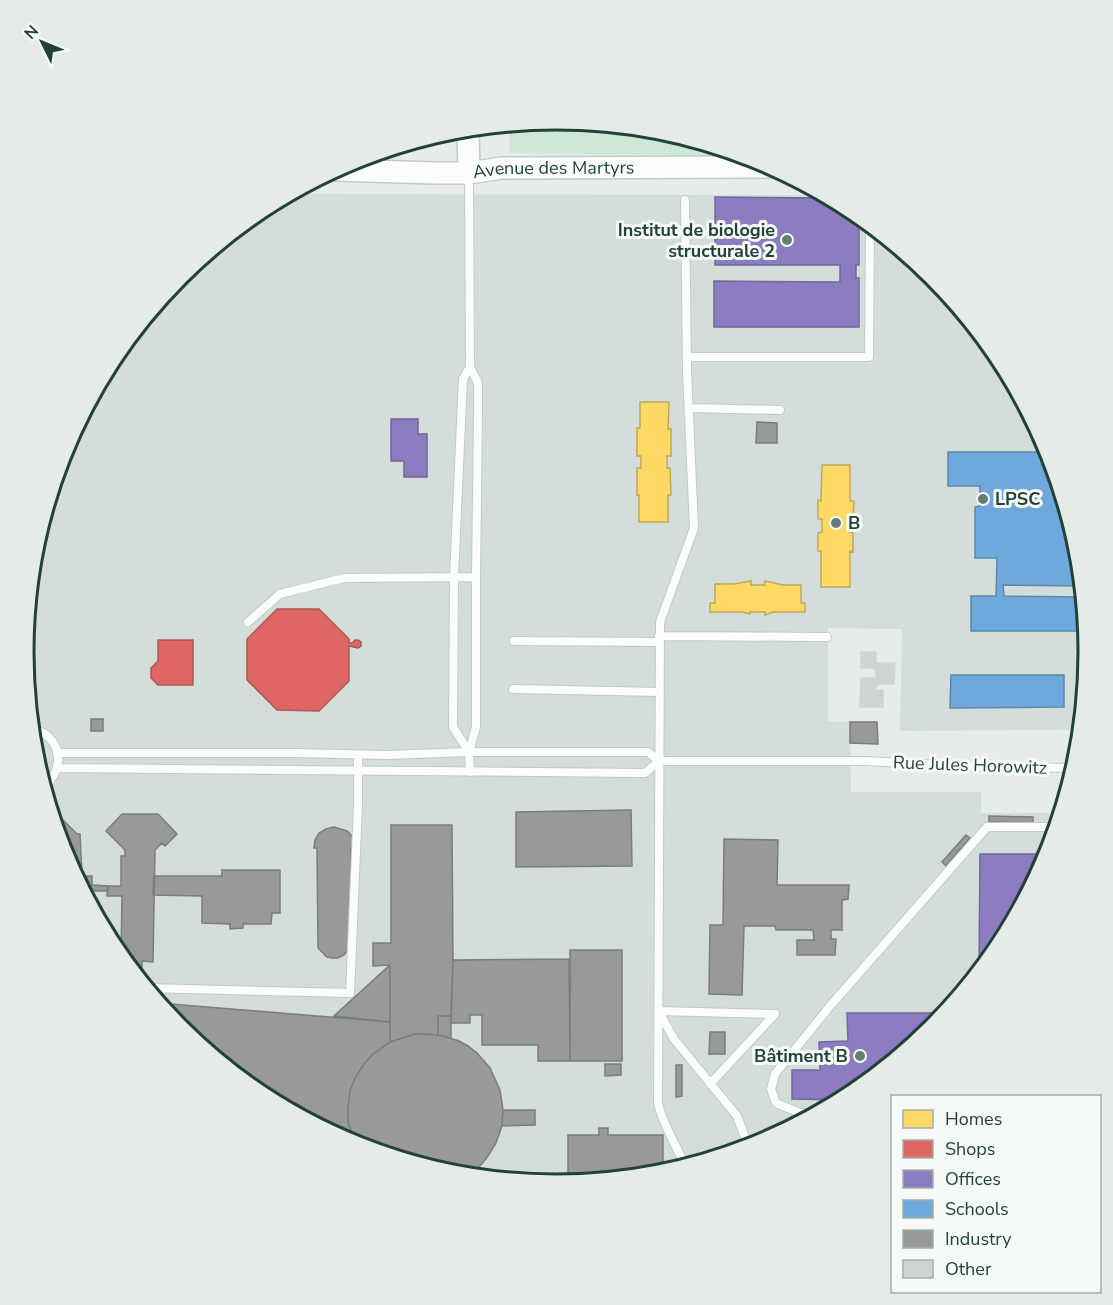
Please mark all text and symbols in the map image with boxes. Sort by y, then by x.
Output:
north arrow [12,12,72,72]
text: N [20,21,44,44]
street label: Avenue des Martyrs [471,156,635,184]
place label: Institut de biologie structurale 2 [618,218,775,263]
marker: Institut de biologie structurale 2 [780,233,794,247]
place label: LPSC [995,487,1040,511]
marker: LPSC [976,492,990,506]
place label: B [848,511,860,535]
marker: B [829,516,843,530]
street label: Rue Jules Horowitz [893,750,1047,780]
place label: Bâtiment B [754,1044,848,1068]
marker: Bâtiment B [853,1049,867,1063]
legend [891,1095,1101,1293]
text: Homes [945,1107,1002,1131]
text: Shops [945,1137,995,1161]
text: Offices [945,1167,1001,1191]
text: Schools [945,1197,1009,1221]
text: Industry [945,1227,1012,1251]
text: Other [945,1257,992,1281]

